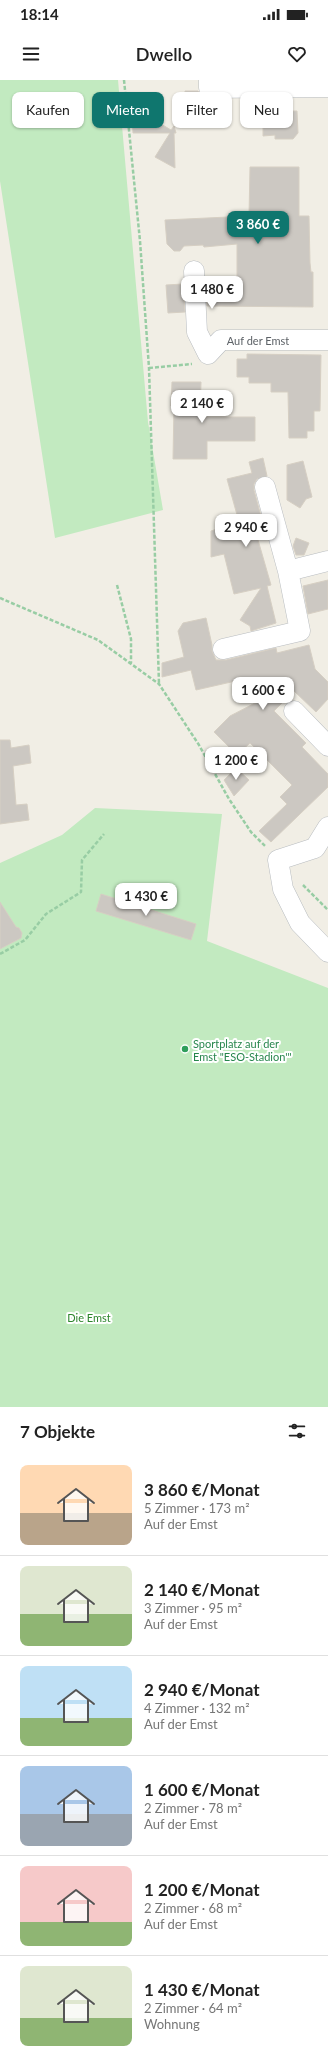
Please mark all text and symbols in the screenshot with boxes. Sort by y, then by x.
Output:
text: 18:14 [20,5,59,23]
icon: menu [20,43,42,65]
text: Dwello [136,43,192,65]
icon: heart [286,43,308,65]
chip: Kaufen [12,92,84,128]
chip: Mieten [92,92,164,128]
chip: Filter [172,92,232,128]
chip: Neu [240,92,293,128]
pin: 3 860 € [221,211,295,245]
text: 3 860 € [236,216,280,232]
pin: 1 480 € [175,276,249,310]
text: 1 480 € [190,281,234,297]
street label: Auf der Emst [227,334,289,347]
pin: 2 140 € [165,390,239,424]
text: 2 140 € [180,395,224,411]
pin: 2 940 € [209,514,283,548]
text: 2 940 € [224,519,268,535]
pin: 1 600 € [226,677,300,711]
text: 1 600 € [241,682,285,698]
pin: 1 200 € [199,747,273,781]
text: 1 200 € [214,752,258,768]
pin: 1 430 € [109,883,183,917]
text: 1 430 € [124,888,168,904]
place label: Sportplatz auf der Emst "ESO-Stadion'" [193,1037,292,1063]
marker: Sportplatz auf der Emst "ESO-Stadion'" [180,1044,190,1054]
park label: Die Emst [67,1311,111,1324]
icon: filters [286,1420,308,1442]
text: 7 Objekte [20,1421,95,1442]
text: 3 860 €/Monat [144,1479,259,1500]
icon: home [52,1481,100,1529]
text: 5 Zimmer · 173 m² [144,1500,250,1516]
text: Auf der Emst [144,1516,218,1532]
text: 2 140 €/Monat [144,1579,259,1600]
icon: home [52,1582,100,1630]
text: 3 Zimmer · 95 m² [144,1600,242,1616]
text: Auf der Emst [144,1616,218,1632]
text: 2 940 €/Monat [144,1679,259,1700]
icon: home [52,1682,100,1730]
text: 4 Zimmer · 132 m² [144,1700,250,1716]
text: Auf der Emst [144,1716,218,1732]
text: 1 600 €/Monat [144,1779,259,1800]
icon: home [52,1782,100,1830]
text: 2 Zimmer · 78 m² [144,1800,242,1816]
text: Auf der Emst [144,1816,218,1832]
text: 1 200 €/Monat [144,1879,259,1900]
icon: home [52,1882,100,1930]
text: 2 Zimmer · 68 m² [144,1900,242,1916]
text: Auf der Emst [144,1916,218,1932]
text: 1 430 €/Monat [144,1979,259,2000]
icon: home [52,1982,100,2030]
text: 2 Zimmer · 64 m² [144,2000,242,2016]
text: Wohnung [144,2016,200,2032]

